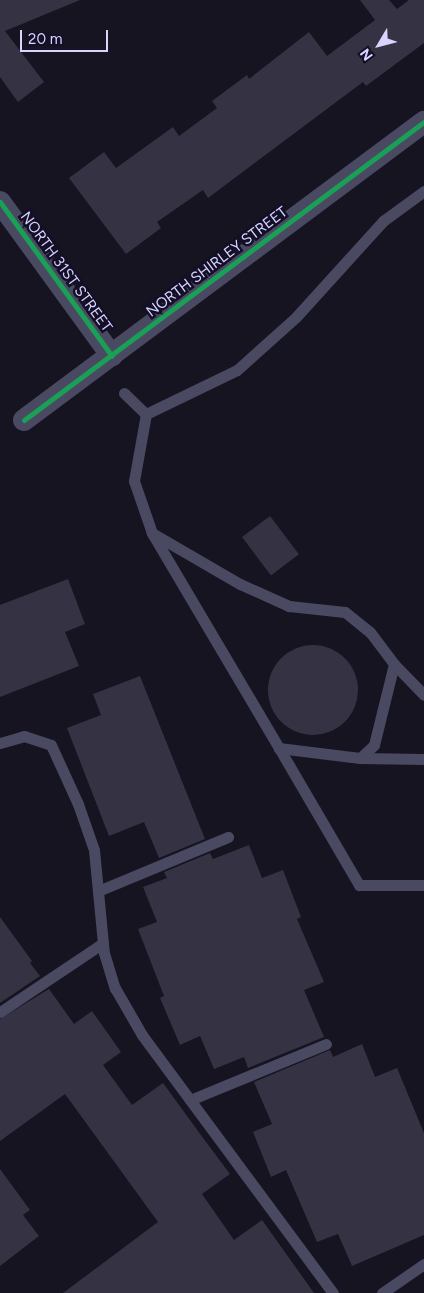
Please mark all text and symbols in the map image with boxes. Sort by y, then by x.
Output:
scale bar [22,20,110,52]
north arrow [354,20,404,70]
text: 20 m [28,30,62,48]
text: N [357,45,377,64]
street label: NORTH SHIRLEY STREET [143,203,291,321]
street label: NORTH 31ST STREET [16,208,116,336]

